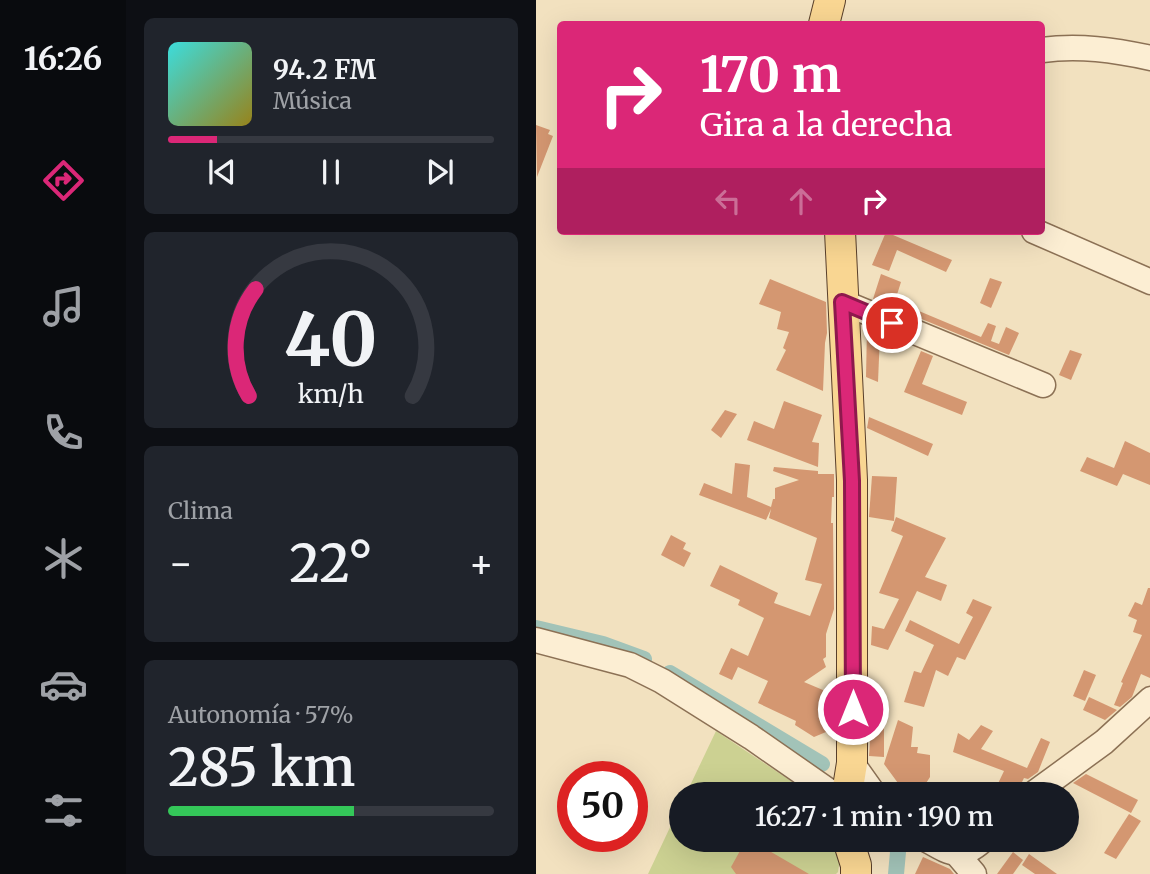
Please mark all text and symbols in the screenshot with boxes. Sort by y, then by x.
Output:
text: 16:26 [24,39,102,79]
text: 170 m [700,44,841,105]
icon: right [585,49,676,140]
text: 94.2 FM [273,53,376,86]
text: Música [273,86,352,115]
text: Gira a la derecha [700,105,953,145]
icon: previous [203,153,241,191]
icon: pause [312,153,350,191]
icon: next [421,153,459,191]
icon: directions [39,156,88,205]
icon: left [709,182,747,220]
icon: ahead [782,182,820,220]
icon: right [855,182,893,220]
icon: music [39,282,88,331]
pin [862,293,922,353]
text: 40 [284,294,378,386]
icon: arrive [873,304,911,342]
text: km/h [298,378,364,410]
icon: phone [39,408,88,457]
text: Clima [168,496,233,525]
text: 22° [289,531,373,596]
icon: climate [39,534,88,583]
text: − [168,540,193,587]
text: + [469,540,494,587]
icon: car [39,660,88,709]
position arrow [816,672,890,746]
text: Autonomía · 57% [168,700,353,729]
text: 285 km [168,735,355,800]
speed limit sign: 50 [557,761,648,852]
icon: filters [39,786,88,835]
text: 16:27 · 1 min · 190 m [755,800,993,833]

